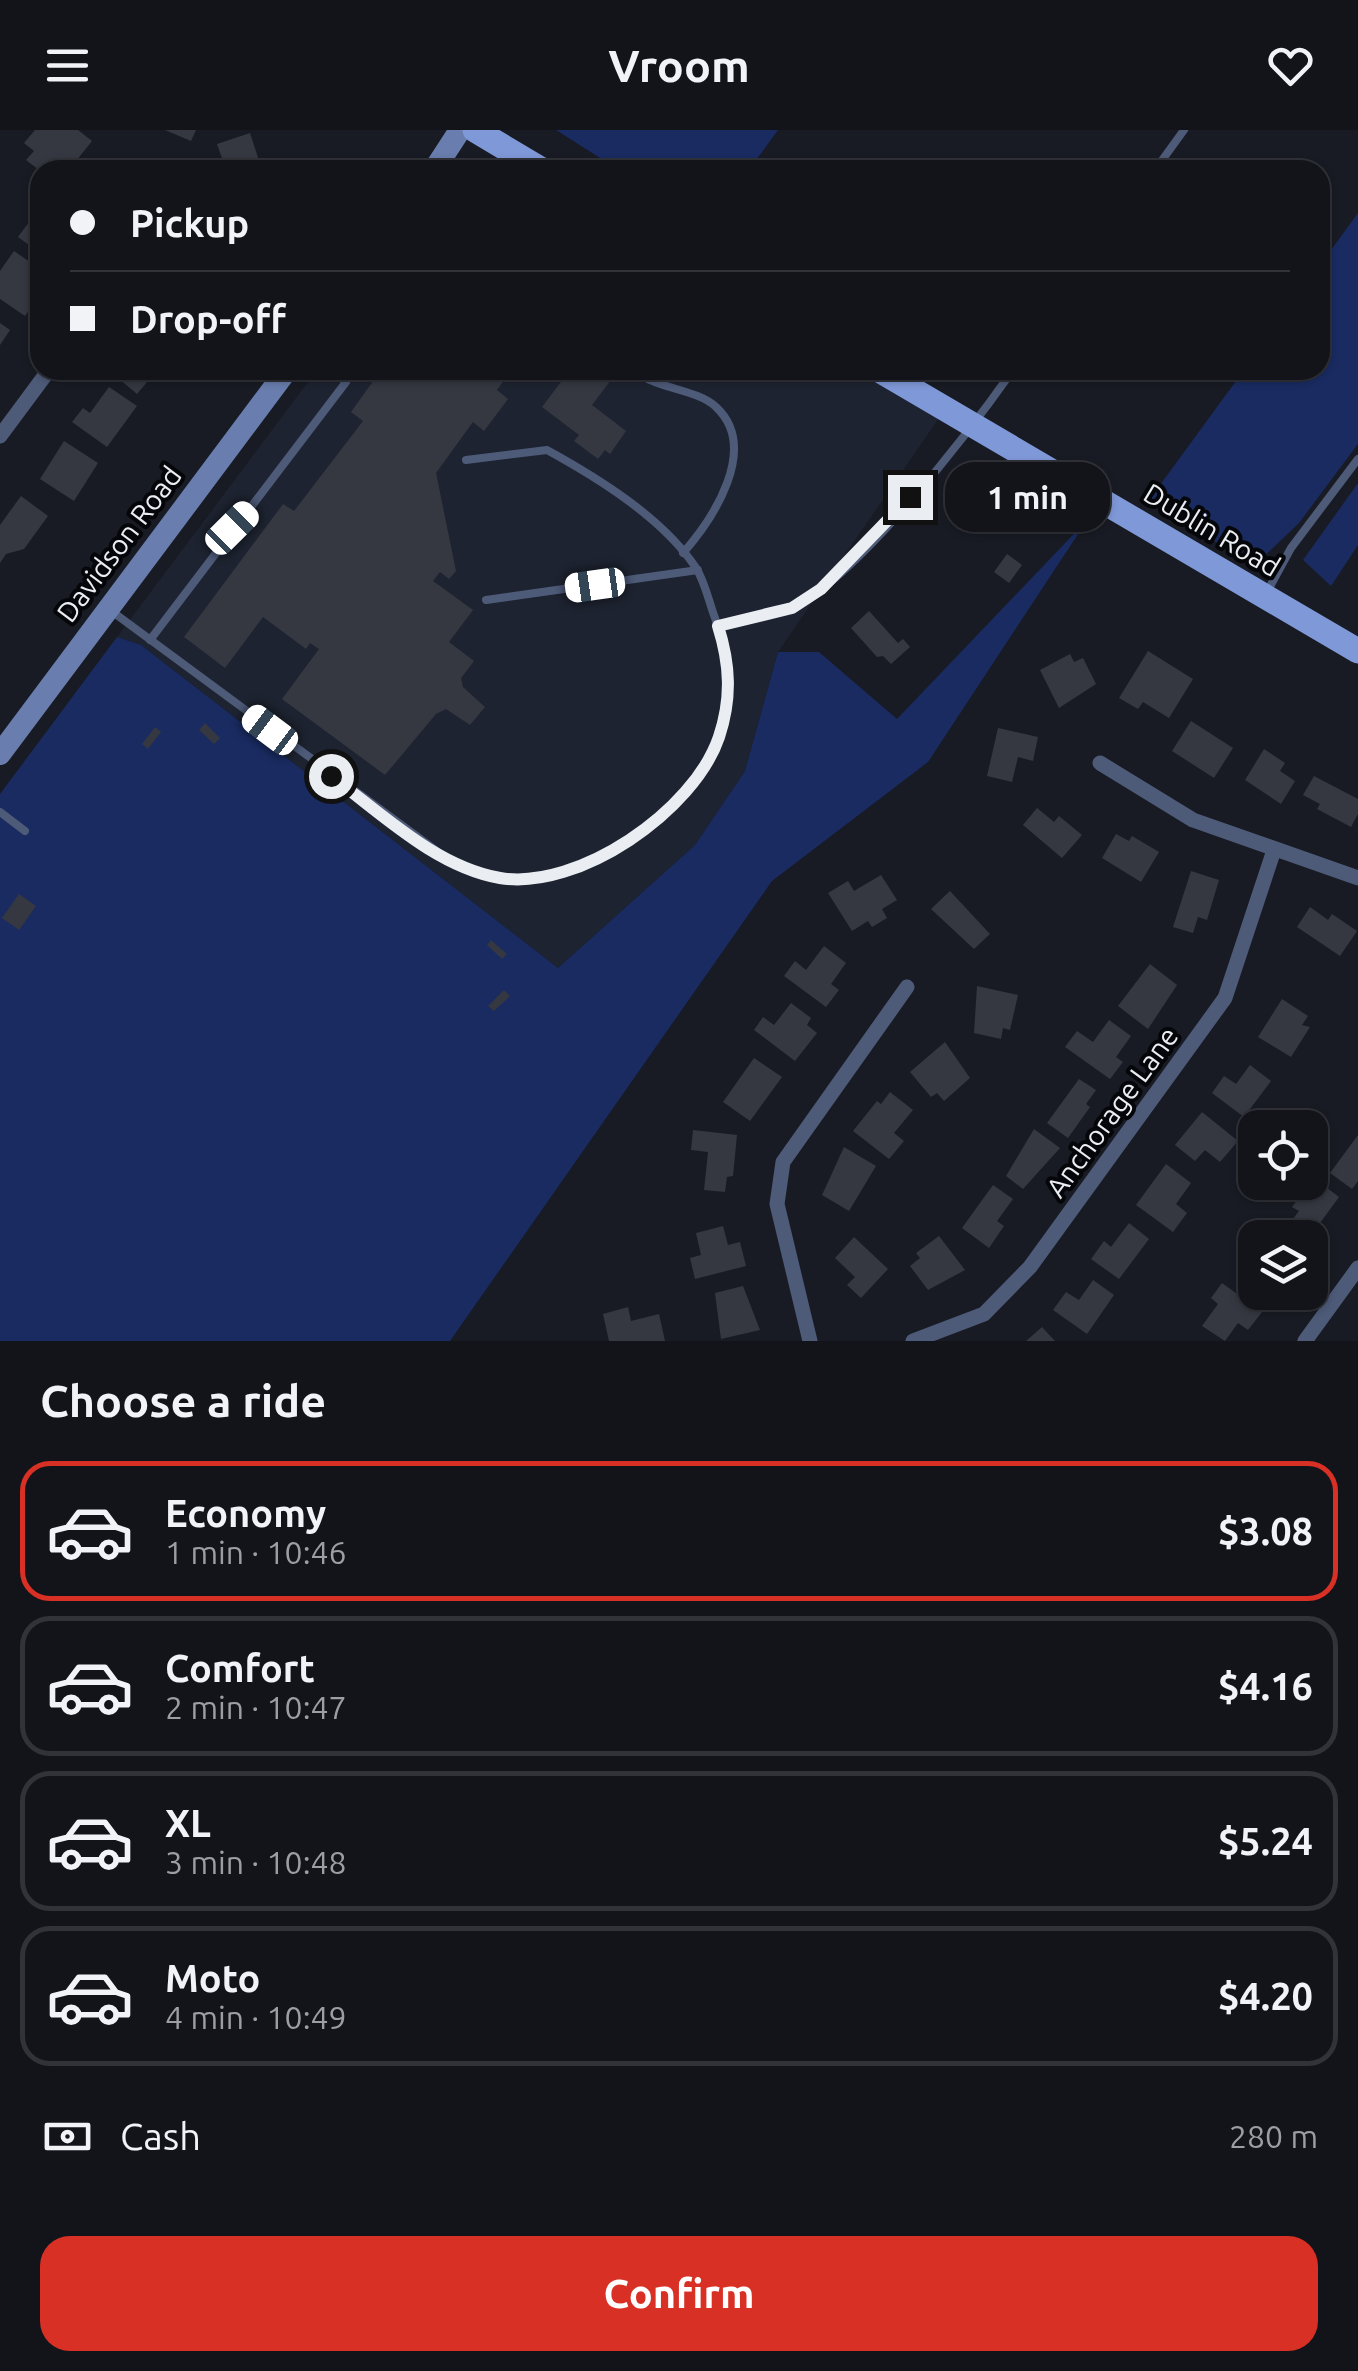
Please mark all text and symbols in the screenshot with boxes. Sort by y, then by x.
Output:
icon: menu [40,38,95,93]
icon: heart [1263,38,1318,93]
text: Vroom [608,40,750,91]
text: Pickup [130,202,249,244]
text: Drop-off [130,298,286,340]
street label: Davidson Road [50,460,187,627]
callout: 1 min [945,462,1110,532]
route end [888,475,933,520]
street label: Dublin Road [1139,477,1286,582]
text: 1 min [987,479,1068,515]
car [200,496,264,560]
car [563,566,627,604]
car [237,700,303,760]
route start [309,754,354,799]
street label: Anchorage Lane [1040,1021,1184,1203]
map controls [1238,1110,1328,1310]
button: locate [1238,1110,1328,1200]
button: layers [1238,1220,1328,1310]
text: Choose a ride [40,1375,326,1426]
icon: car [45,1486,135,1576]
text: Economy [165,1492,326,1534]
text: $3.08 [1218,1510,1313,1552]
text: 1 min · 10:46 [165,1534,347,1570]
icon: car [45,1641,135,1731]
text: Comfort [165,1647,315,1689]
text: $4.16 [1218,1665,1313,1707]
text: 2 min · 10:47 [165,1689,347,1725]
icon: car [45,1796,135,1886]
text: XL [165,1802,211,1844]
text: $5.24 [1218,1820,1313,1862]
text: 3 min · 10:48 [165,1844,347,1880]
icon: car [45,1951,135,2041]
text: Moto [165,1957,260,1999]
text: $4.20 [1218,1975,1313,2017]
text: 4 min · 10:49 [165,1999,347,2035]
icon: cash [40,2109,95,2164]
text: Cash [120,2115,201,2157]
text: 280 m [1229,2118,1318,2154]
button: Confirm [40,2236,1318,2351]

